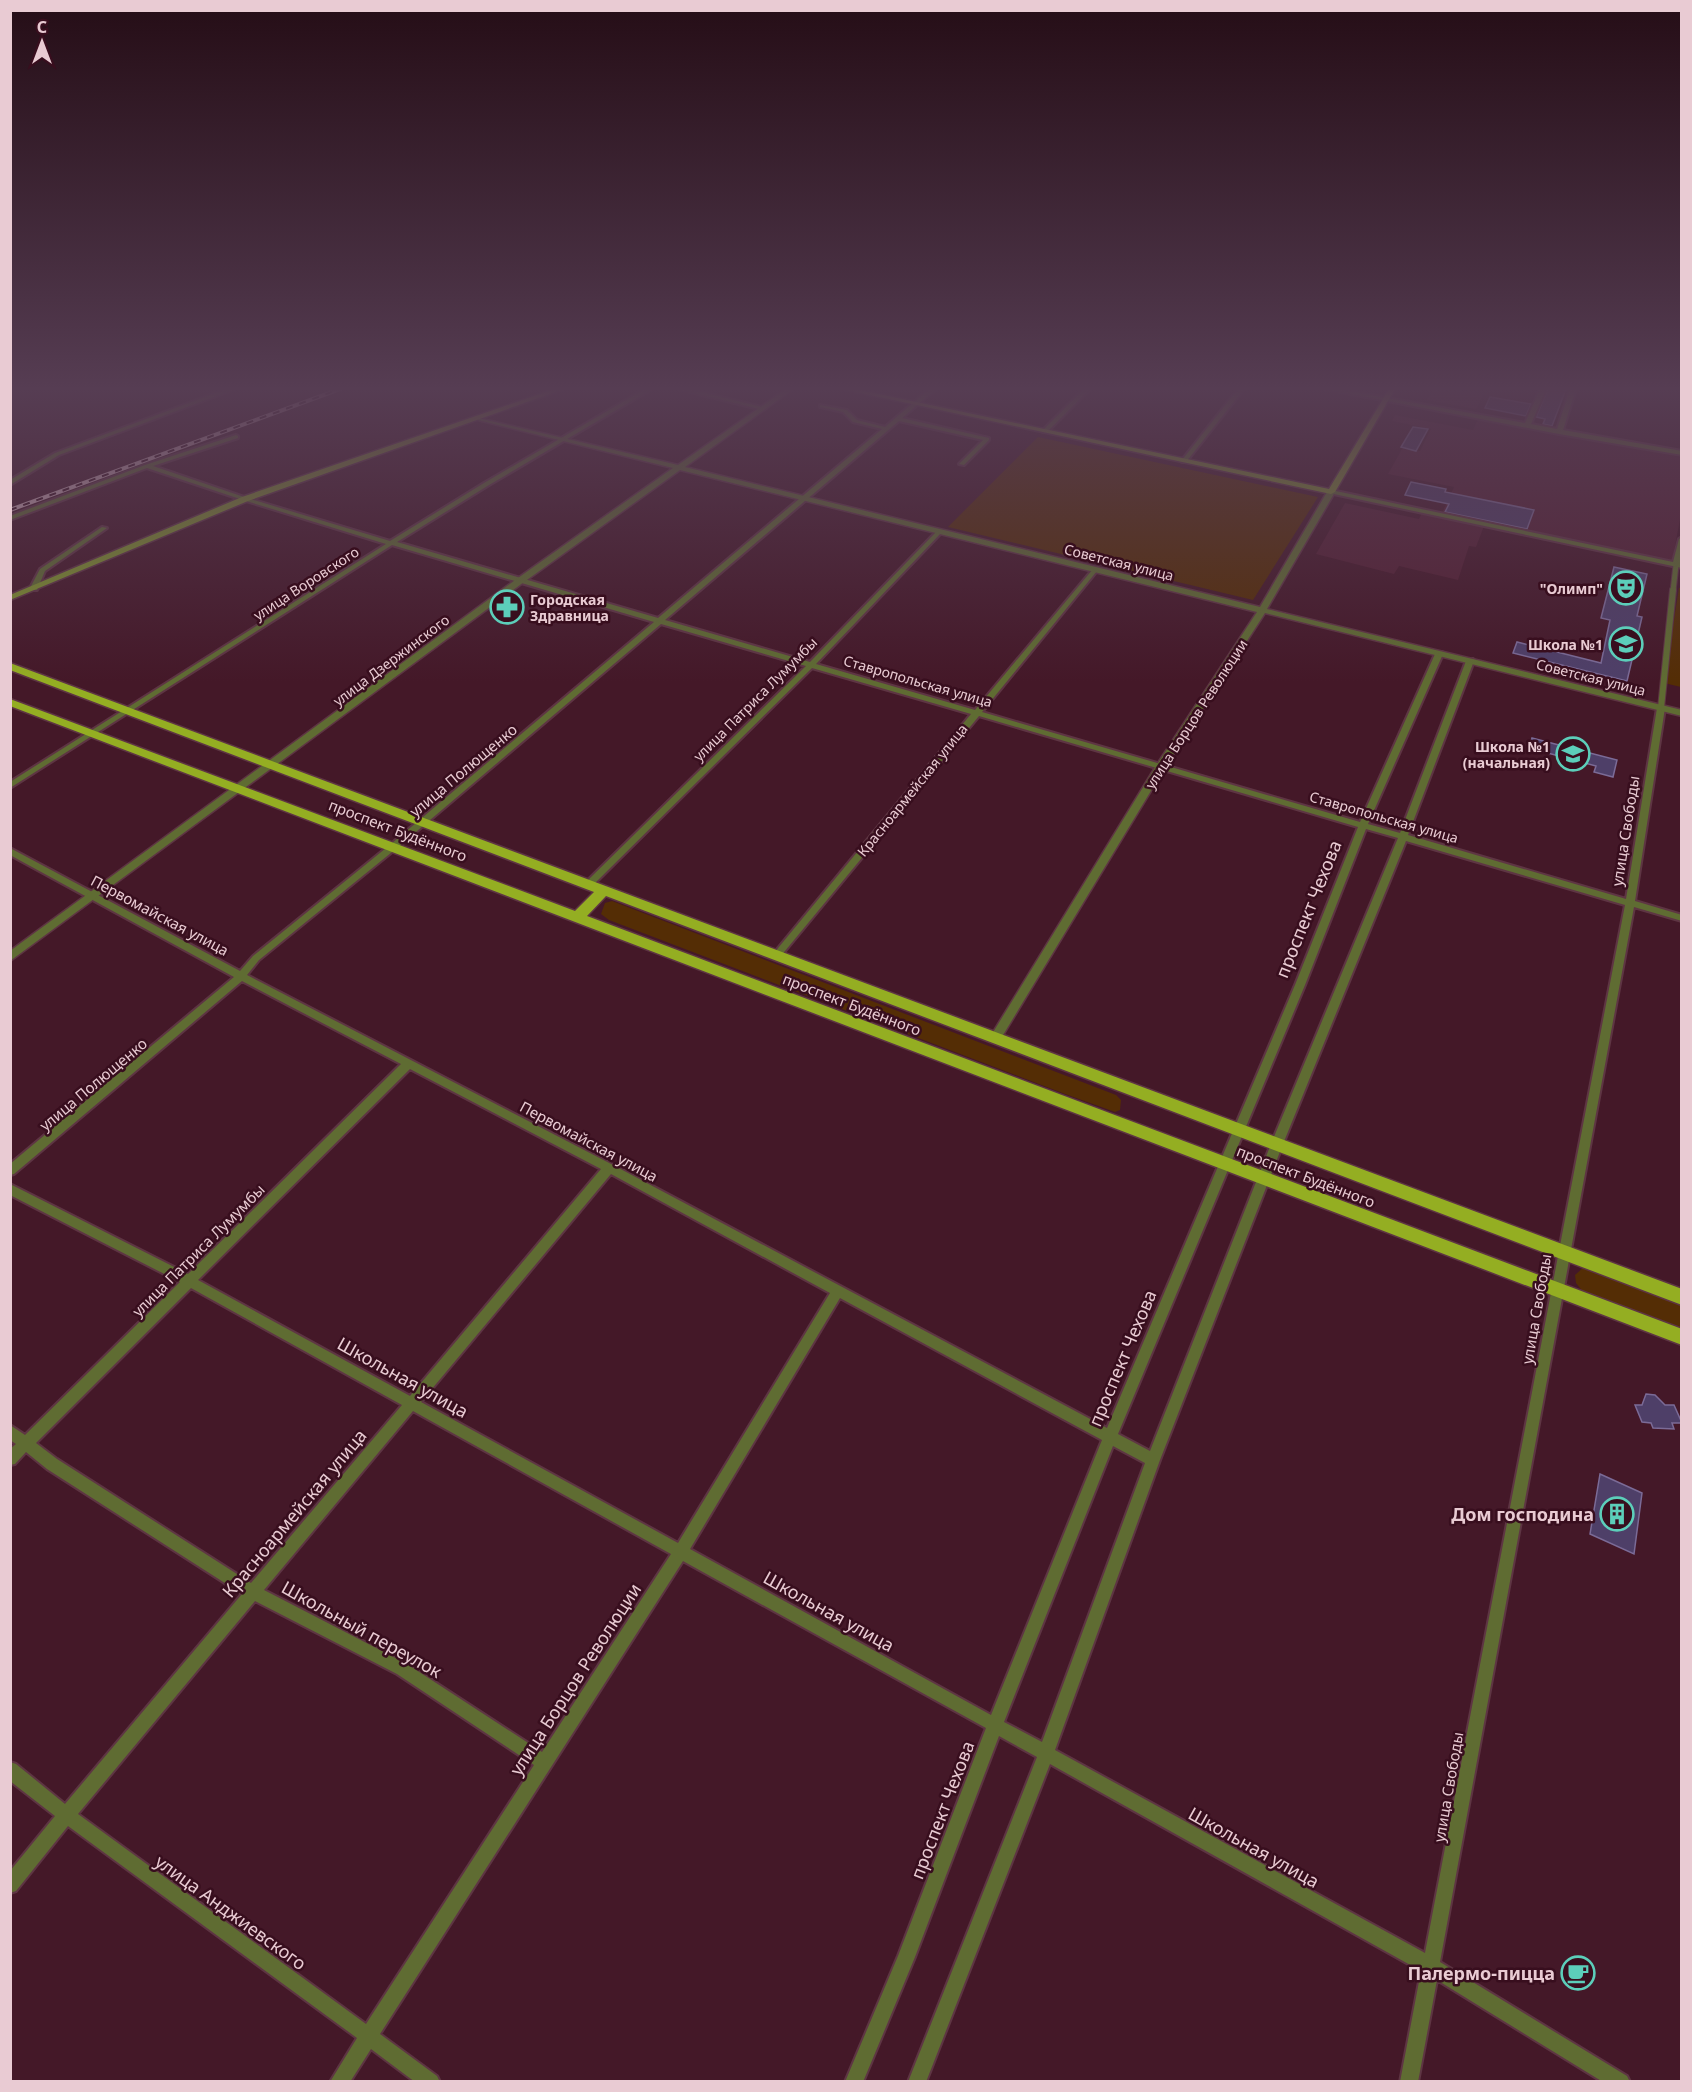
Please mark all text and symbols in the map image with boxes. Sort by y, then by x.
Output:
north arrow [12,12,72,72]
text: С [37,16,47,38]
street label: Советская улица [1062,539,1176,585]
street label: улица Воровского [250,542,362,624]
theatre icon: "Олимп" [1608,570,1644,606]
place label: "Олимп" [1540,579,1603,598]
pharmacy icon: Городская Здравница [489,589,525,625]
place label: Городская Здравница [530,590,609,625]
street label: улица Дзержинского [329,610,453,710]
school or university icon: Школа №1 [1608,626,1644,662]
street label: улица Патриса Лумумбы [689,633,821,765]
place label: Школа №1 [1528,635,1603,654]
street label: улица Борцов Революции [1140,636,1252,792]
street label: Ставропольская улица [841,651,995,711]
street label: Советская улица [1534,654,1648,700]
street label: улица Полющенко [405,719,521,821]
street label: Красноармейская улица [853,720,971,860]
school or university icon: Школа №1 (начальная) [1555,736,1591,772]
place label: Школа №1 (начальная) [1463,737,1550,772]
street label: улица Свободы [1606,774,1644,888]
street label: Ставропольская улица [1307,787,1461,847]
street label: проспект Будённого [326,794,470,866]
street label: проспект Чехова [1269,837,1347,981]
street label: Первомайская улица [88,870,232,960]
street label: проспект Будённого [780,968,924,1040]
street label: улица Полющенко [35,1033,151,1135]
street label: Первомайская улица [517,1096,661,1186]
street label: проспект Будённого [1234,1140,1378,1212]
street label: улица Патриса Лумумбы [127,1179,269,1321]
street label: улица Свободы [1516,1252,1556,1366]
street label: проспект Чехова [1082,1286,1162,1430]
street label: Школьная улица [333,1331,473,1423]
street label: Красноармейская улица [216,1424,372,1602]
building icon: Дом господина [1599,1496,1635,1532]
place label: Дом господина [1451,1502,1594,1526]
street label: Школьная улица [759,1565,899,1657]
street label: Школьный переулок [278,1575,447,1683]
street label: улица Борцов Революции [504,1578,646,1780]
street label: улица Свободы [1428,1730,1468,1844]
street label: проспект Чехова [905,1737,979,1883]
street label: Школьная улица [1184,1801,1324,1893]
street label: улица Анджиевского [151,1849,311,1975]
cafe icon: Палермо-пицца [1560,1955,1596,1991]
place label: Палермо-пицца [1407,1961,1555,1985]

